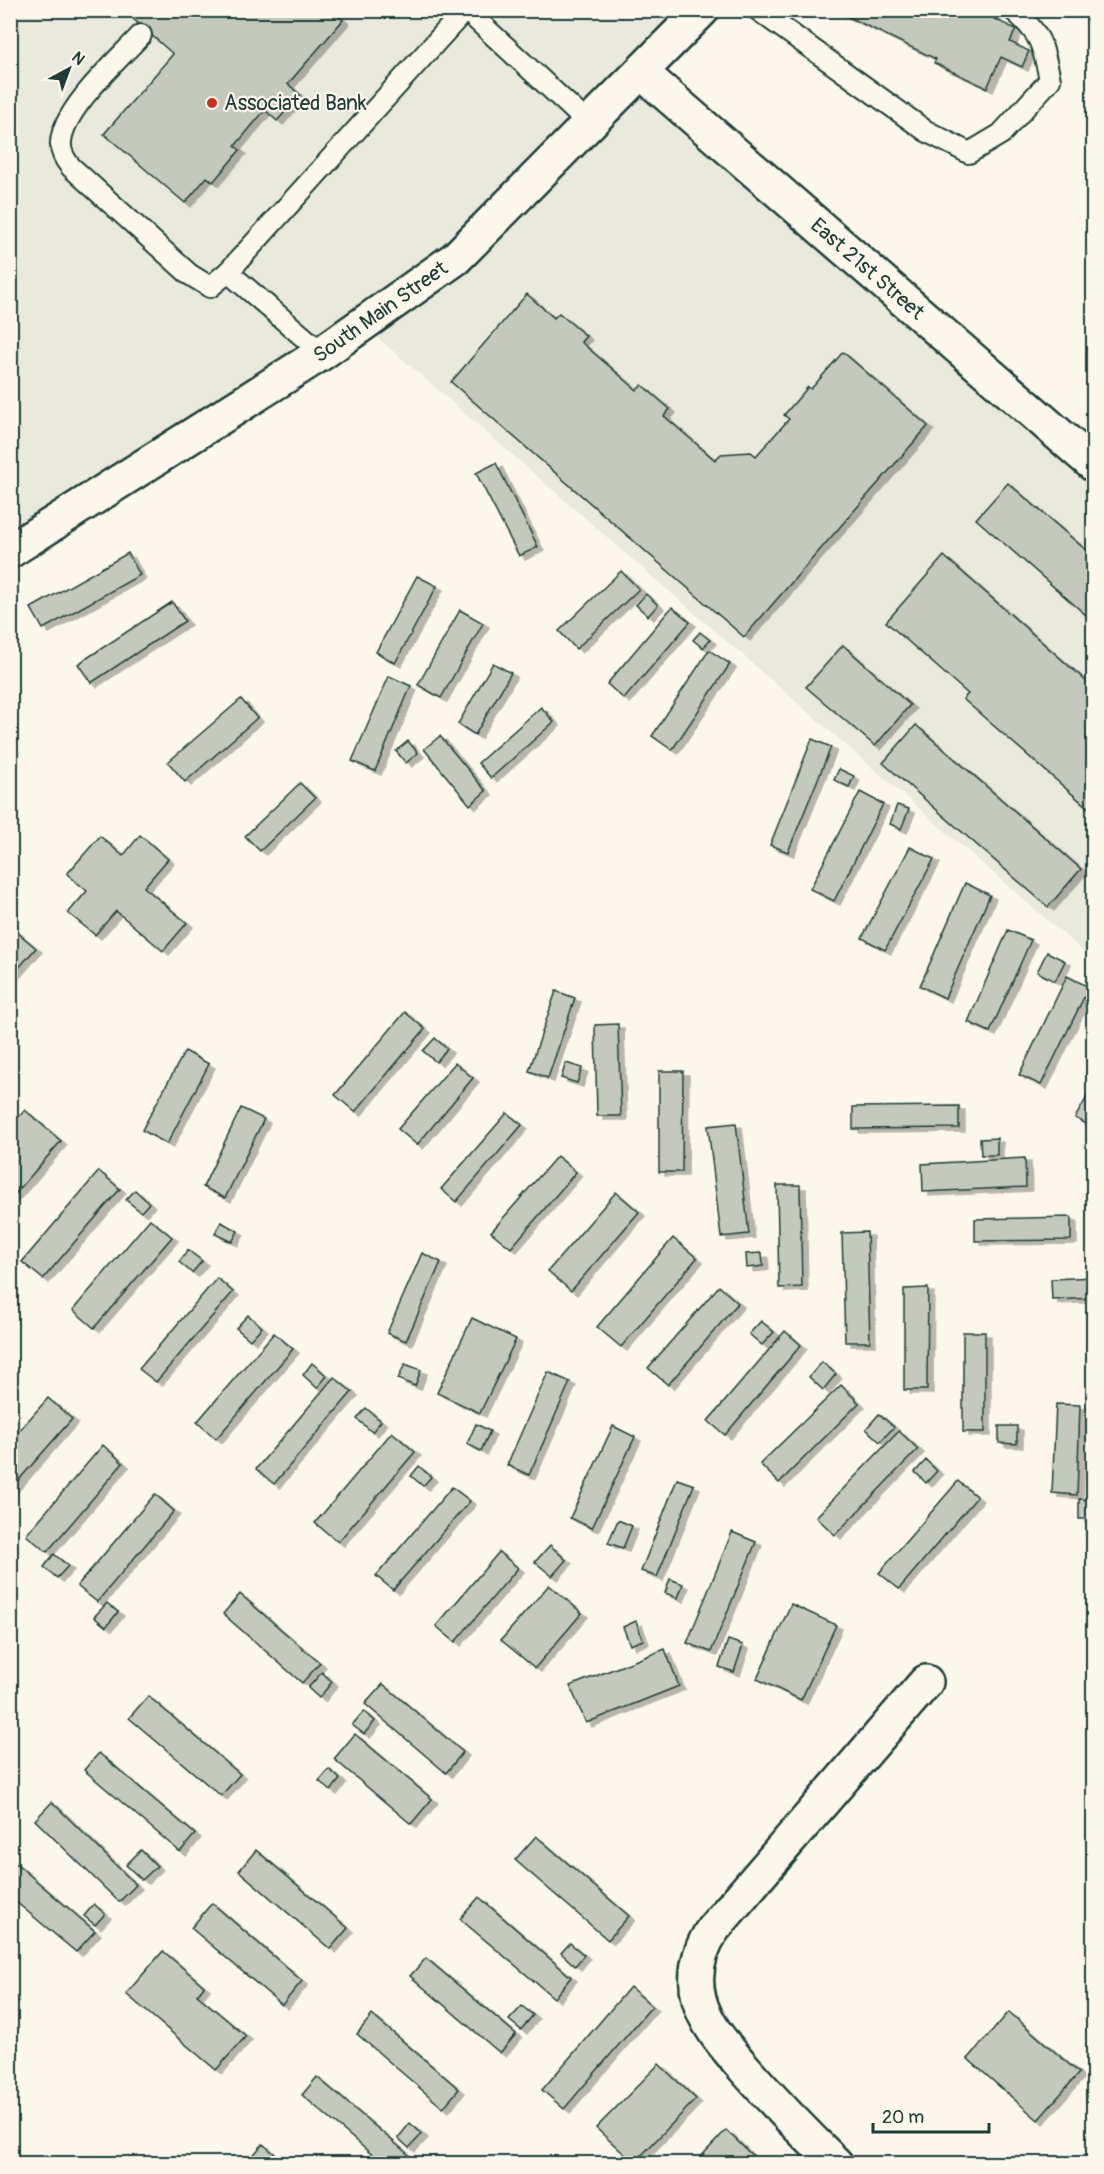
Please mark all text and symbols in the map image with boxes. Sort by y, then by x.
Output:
north arrow [39,39,99,99]
text: N [68,47,89,70]
place label: Associated Bank [224,90,367,117]
marker: Associated Bank [205,96,219,110]
street label: East 21st Street [805,212,930,326]
street label: South Main Street [308,255,454,369]
scale bar [873,2096,988,2134]
text: 20 m [882,2106,924,2129]

